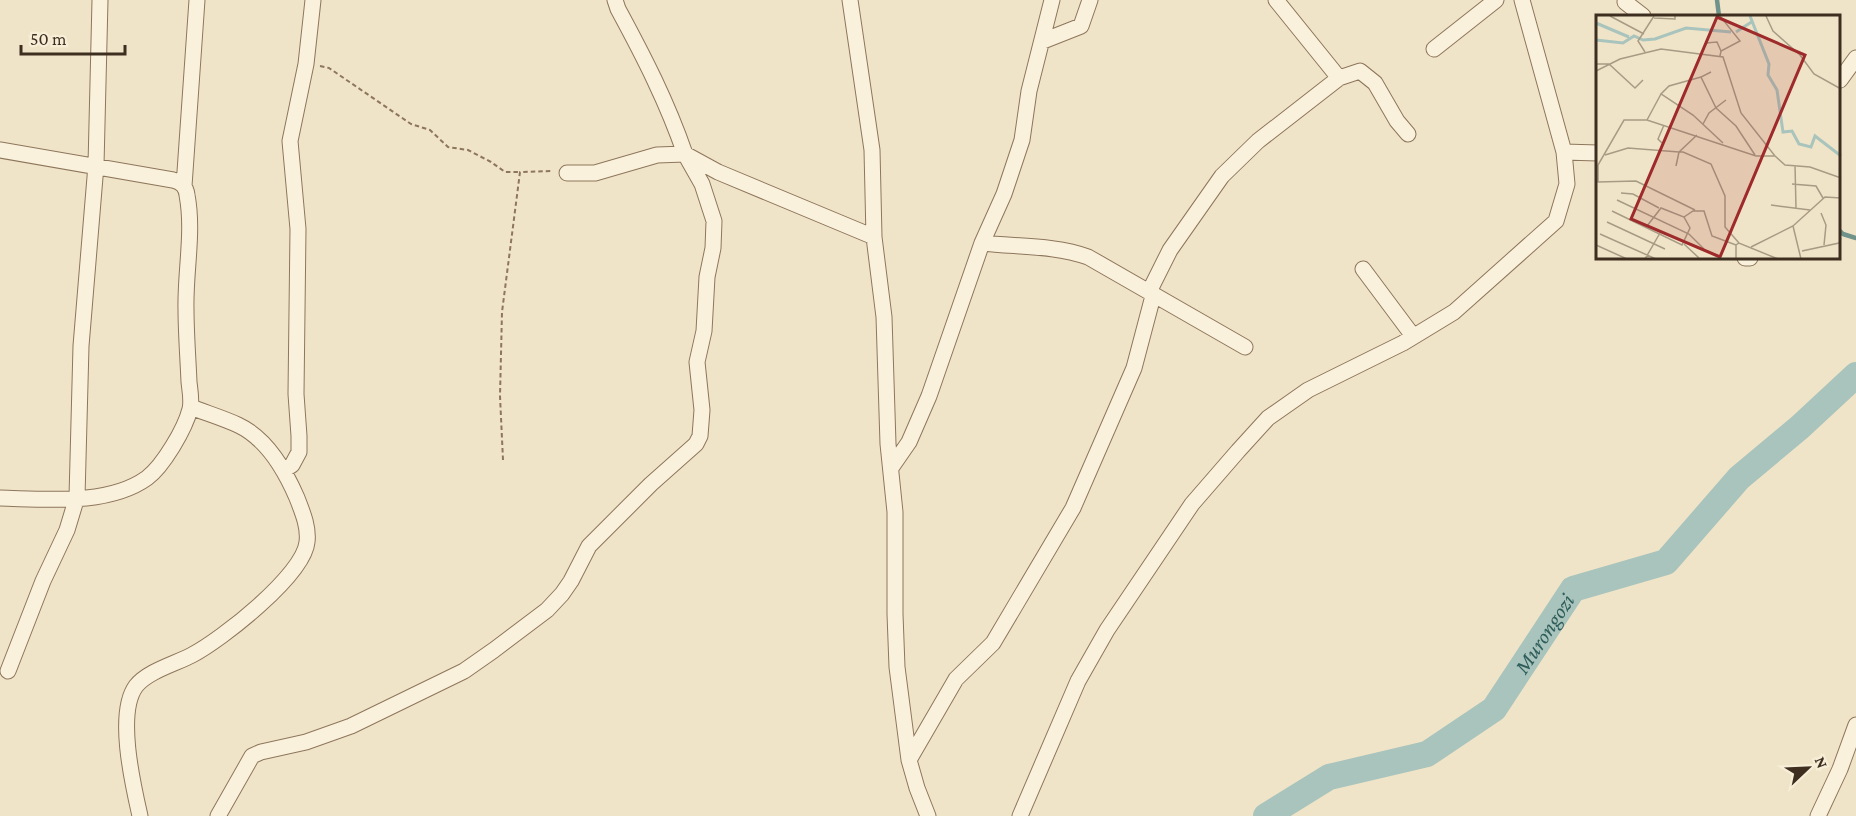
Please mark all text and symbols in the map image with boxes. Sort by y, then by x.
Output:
inset map [1596,15,1841,260]
scale bar [21,18,124,56]
text: 50 m [30,29,67,49]
water label: Murongozi [1508,589,1580,679]
north arrow [1778,738,1838,798]
text: N [1811,754,1831,771]

